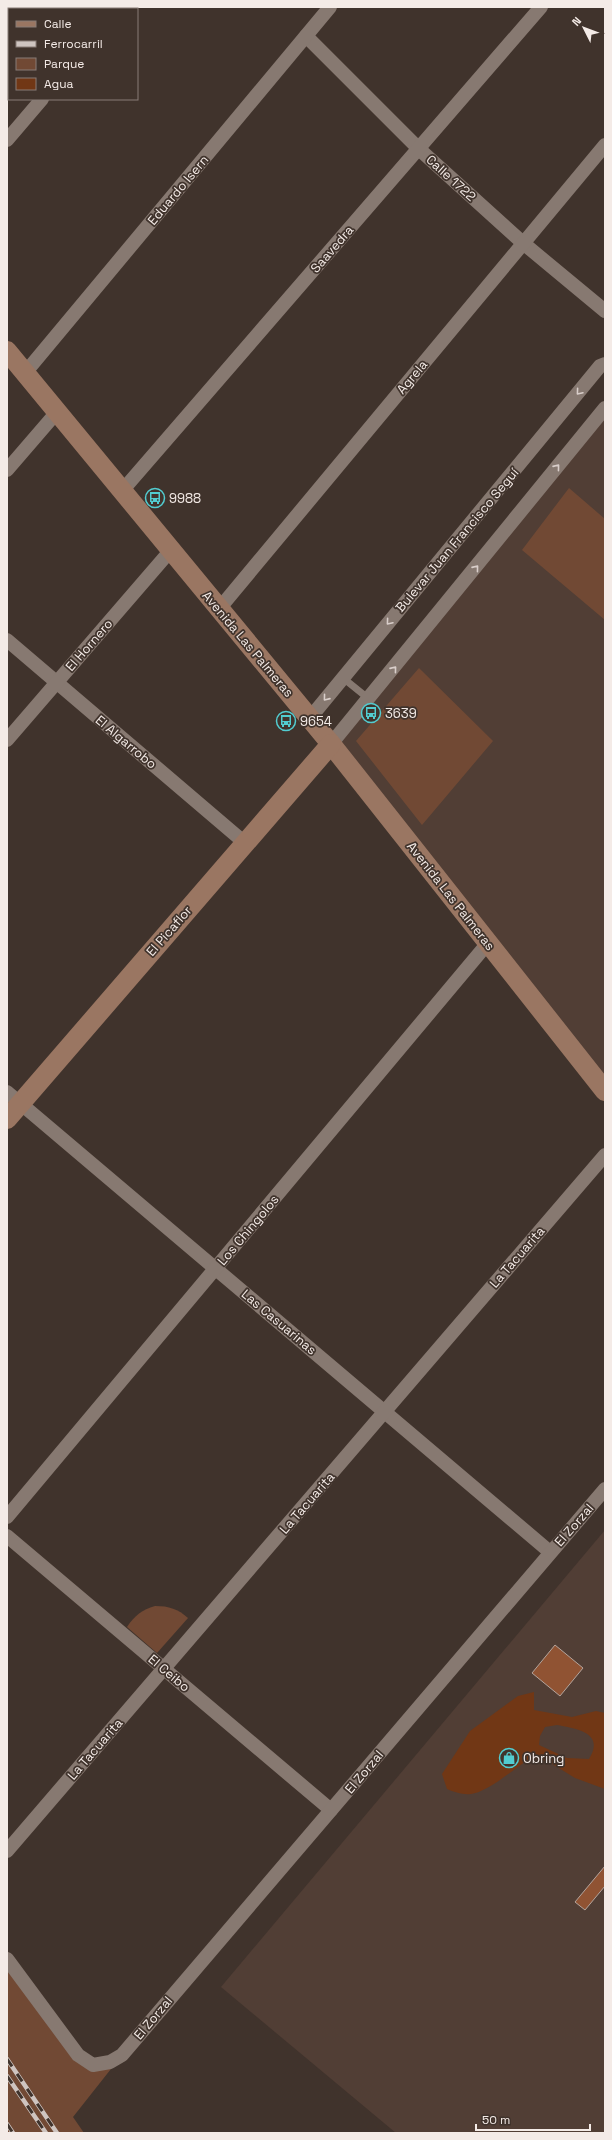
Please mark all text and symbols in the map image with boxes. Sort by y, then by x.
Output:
legend [8,8,138,100]
north arrow [564,8,604,48]
text: N [569,14,584,29]
text: Calle [44,16,72,32]
text: Ferrocarril [44,36,103,52]
text: Parque [44,56,84,72]
text: Agua [44,76,74,92]
street label: Calle 1722 [422,151,480,205]
street label: Eduardo Isern [144,152,212,228]
street label: Saavedra [307,221,358,276]
street label: Agrela [393,356,432,398]
one-way arrow [576,388,583,395]
street label: Bulevar Juan Francisco Seguí [392,464,523,616]
one-way arrow [553,464,560,471]
bus stop icon: 9988 [144,487,166,509]
place label: 9988 [169,490,201,507]
one-way arrow [471,565,478,572]
street label: Avenida Las Palmeras [199,587,298,701]
street label: El Hornero [62,615,116,675]
one-way arrow [386,617,393,625]
one-way arrow [389,666,396,673]
one-way arrow [324,693,331,700]
bus stop icon: 3639 [360,702,382,724]
place label: 3639 [385,705,417,722]
bus stop icon: 9654 [275,710,297,732]
street label: El Algarrobo [92,711,160,773]
place label: 9654 [300,713,332,730]
street label: Avenida Las Palmeras [403,838,499,954]
street label: El Picaflor [142,902,196,960]
street label: Los Chingolos [213,1191,283,1269]
street label: La Tacuarita [486,1222,549,1291]
street label: Las Casuarinas [238,1286,320,1359]
street label: La Tacuarita [276,1468,339,1537]
street label: El Zorzal [551,1500,597,1550]
street label: El Ceibo [145,1651,193,1695]
street label: La Tacuarita [64,1714,127,1783]
street label: El Zorzal [341,1747,387,1797]
shop icon: Obring [498,1747,520,1769]
place label: Obring [523,1750,564,1767]
street label: El Zorzal [130,1993,176,2043]
scale bar [476,2106,590,2132]
text: 50 m [482,2112,510,2128]

